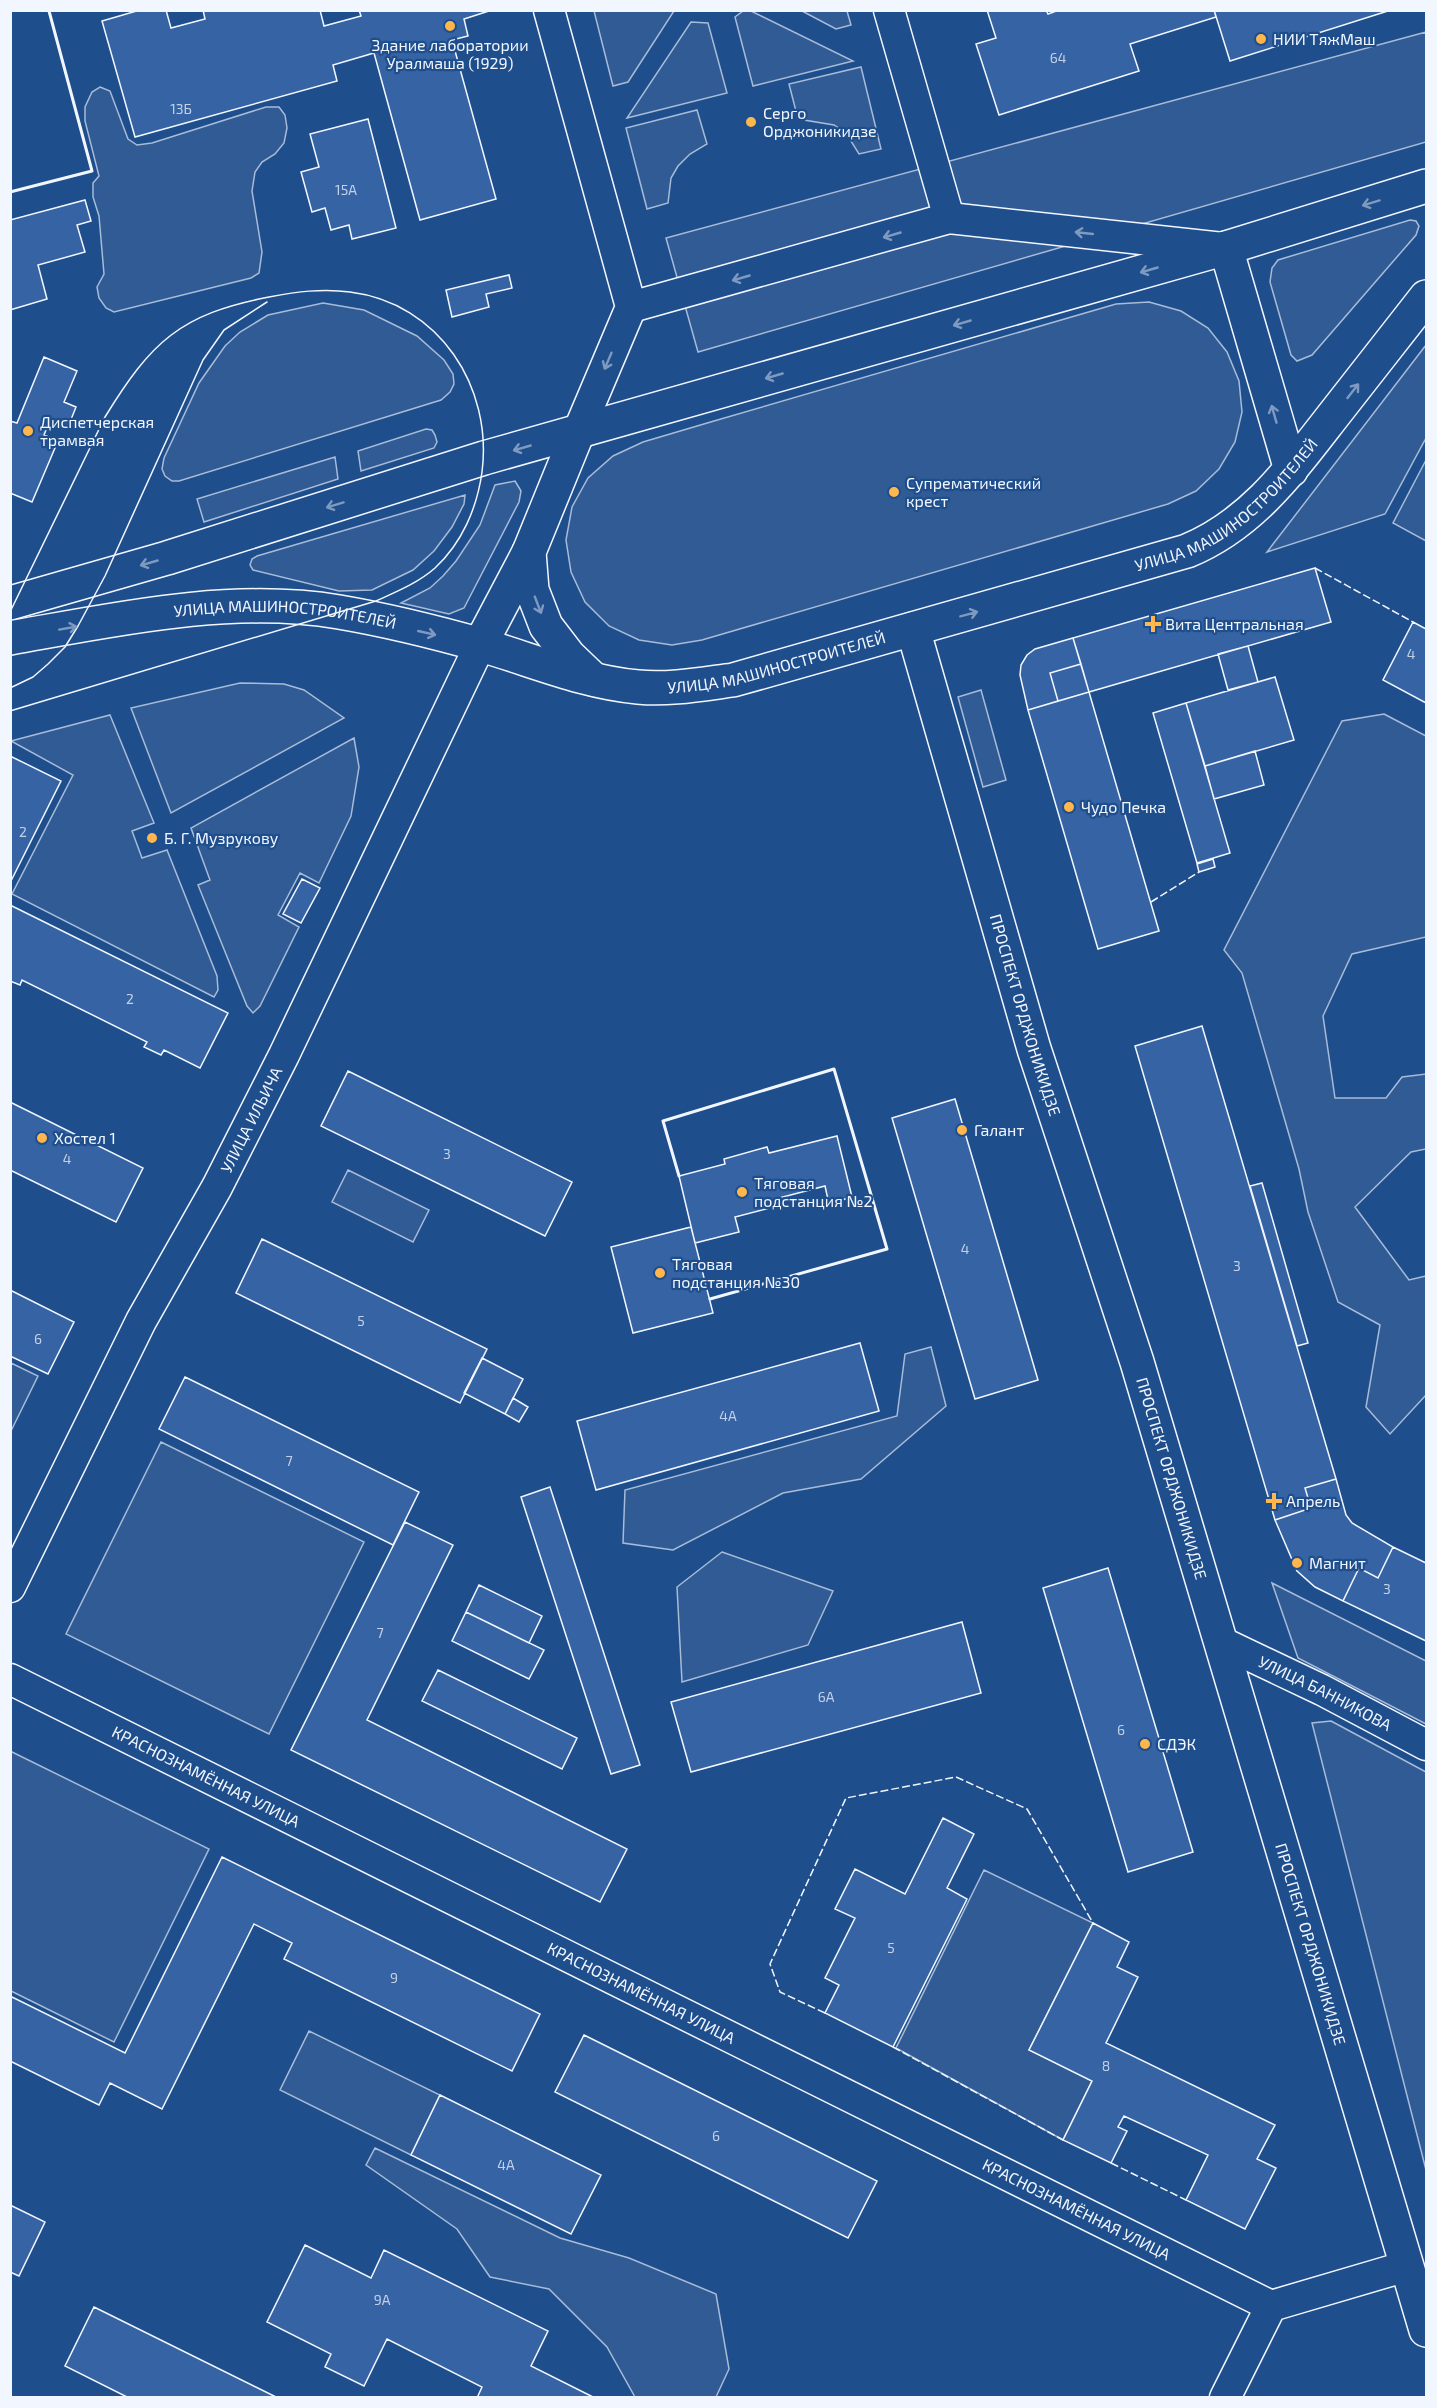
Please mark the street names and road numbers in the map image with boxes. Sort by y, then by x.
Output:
street label: УЛИЦА МАШИНОСТРОИТЕЛЕЙ [1132,434,1321,574]
street label: УЛИЦА МАШИНОСТРОИТЕЛЕЙ [173,596,398,632]
street label: УЛИЦА МАШИНОСТРОИТЕЛЕЙ [667,627,888,697]
street label: ПРОСПЕКТ ОРДЖОНИКИДЗЕ [987,912,1065,1118]
street label: УЛИЦА ИЛЬИЧА [216,1063,286,1176]
street label: ПРОСПЕКТ ОРДЖОНИКИДЗЕ [1133,1375,1211,1581]
street label: УЛИЦА БАННИКОВА [1256,1651,1395,1734]
street label: КРАСНОЗНАМЁННАЯ УЛИЦА [109,1721,303,1831]
street label: ПРОСПЕКТ ОРДЖОНИКИДЗЕ [1272,1841,1350,2047]
street label: КРАСНОЗНАМЁННАЯ УЛИЦА [544,1938,739,2047]
street label: КРАСНОЗНАМЁННАЯ УЛИЦА [980,2154,1174,2264]

